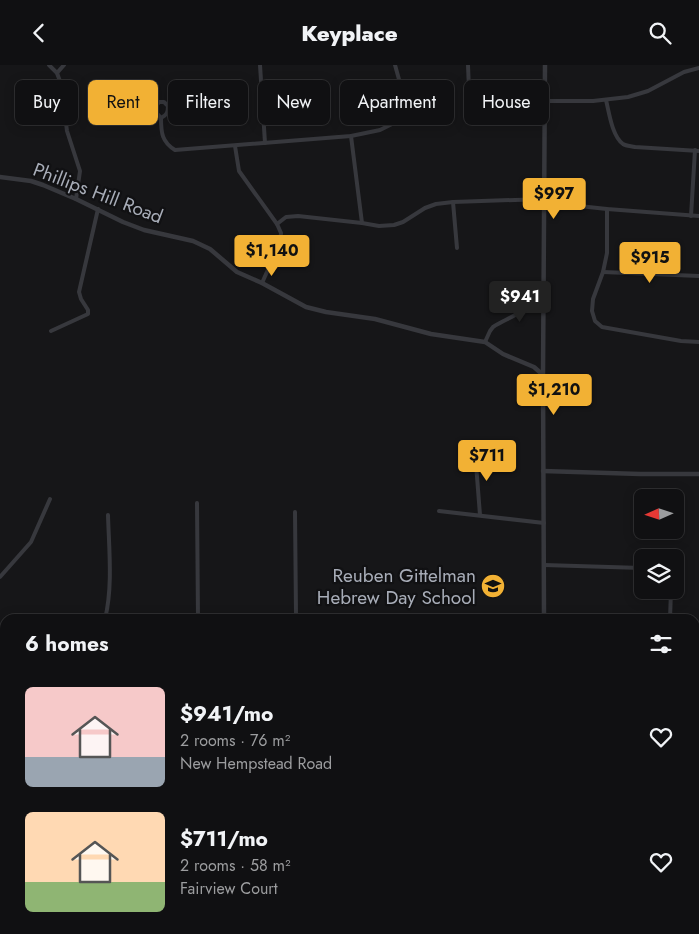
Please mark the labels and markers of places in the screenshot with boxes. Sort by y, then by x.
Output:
pin: $997 [524,177,584,220]
pin: $1,140 [231,235,313,277]
pin: $915 [620,241,680,284]
pin: $941 [490,281,550,323]
pin: $1,210 [513,373,595,416]
pin: $711 [457,439,517,482]
place label: Reuben Gittelman Hebrew Day School [317,562,476,611]
school or university icon: Reuben Gittelman Hebrew Day School [480,573,506,599]

